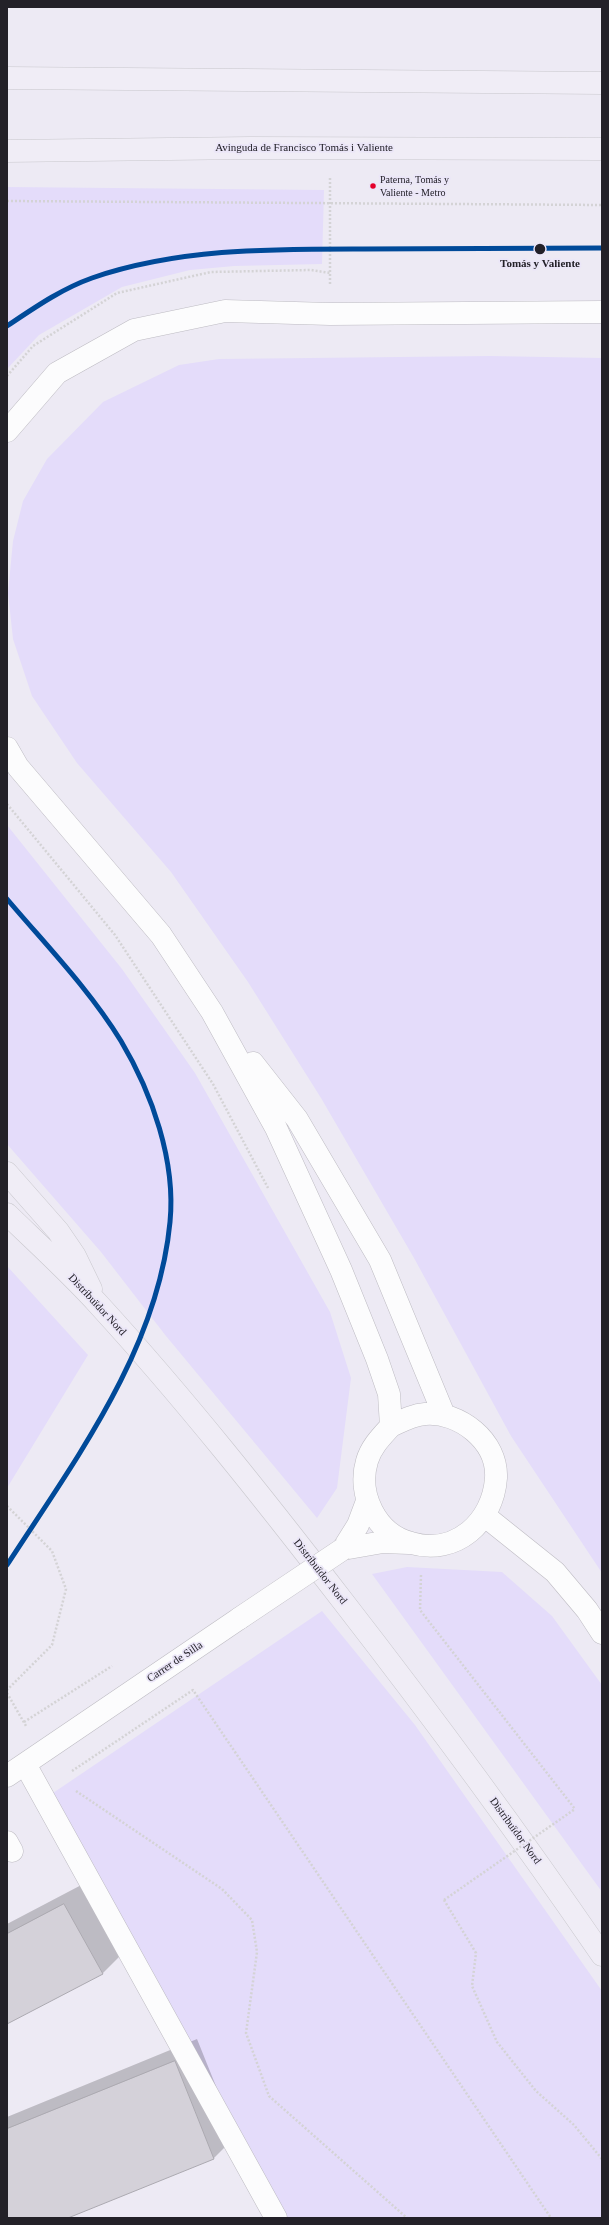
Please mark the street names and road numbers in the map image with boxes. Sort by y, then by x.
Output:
street label: Avinguda de Francisco Tomás i Valiente [215,141,393,155]
street label: Distribuïdor Nord [65,1272,129,1338]
street label: Distribuïdor Nord [290,1537,350,1607]
street label: Carrer de Silla [145,1639,205,1685]
street label: Distribuïdor Nord [486,1795,544,1867]

